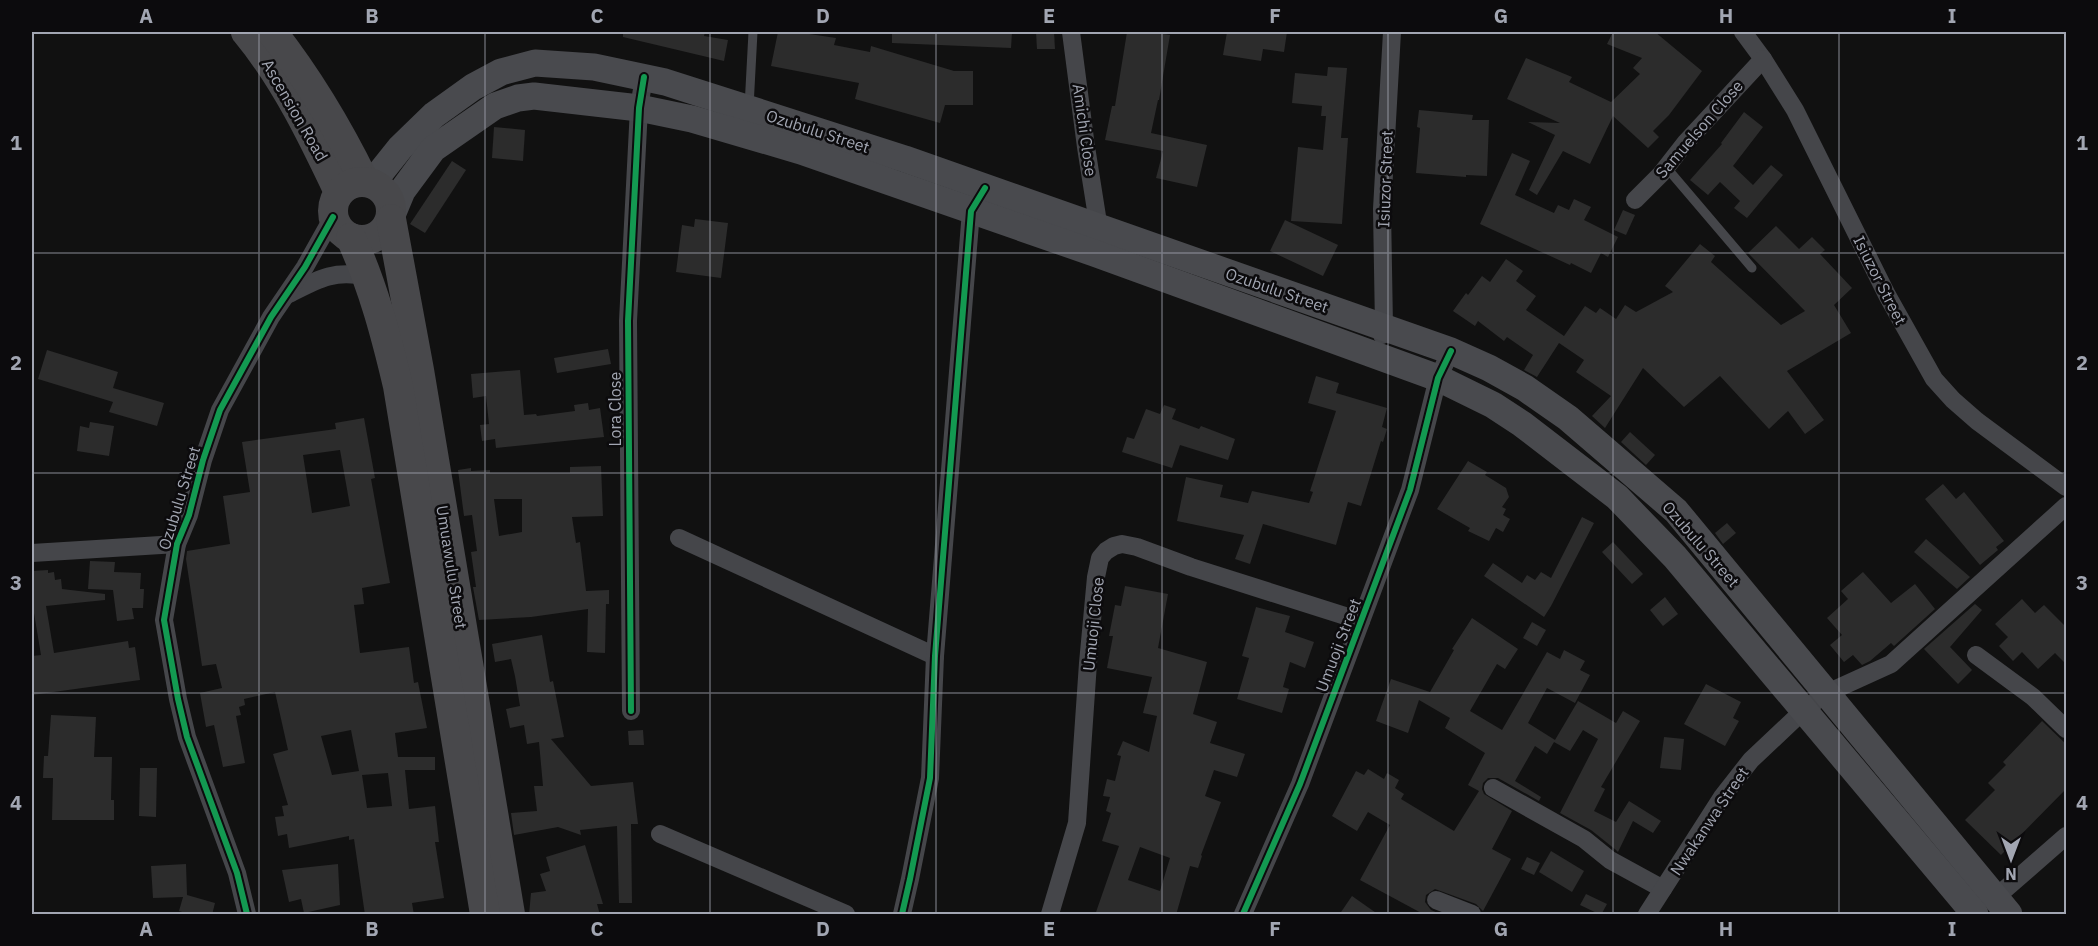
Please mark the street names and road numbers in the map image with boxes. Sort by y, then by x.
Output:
street label: Ascension Road [258,56,332,164]
street label: Samuelson Close [1651,76,1747,182]
street label: Amichi Close [1069,83,1101,178]
street label: Ozubulu Street [764,105,872,157]
street label: Isiuzor Street [1373,130,1397,228]
street label: Isiuzor Street [1849,232,1911,328]
street label: Ozubulu Street [1223,263,1331,317]
street label: Lora Close [605,371,625,446]
street label: Ozubulu Street [154,444,204,552]
street label: Ozubulu Street [1658,497,1744,591]
street label: Umuawulu Street [432,504,472,630]
street label: Umuoji Close [1078,576,1108,672]
street label: Umuoji Street [1311,595,1365,695]
street label: Nwakanwa Street [1665,763,1753,879]

